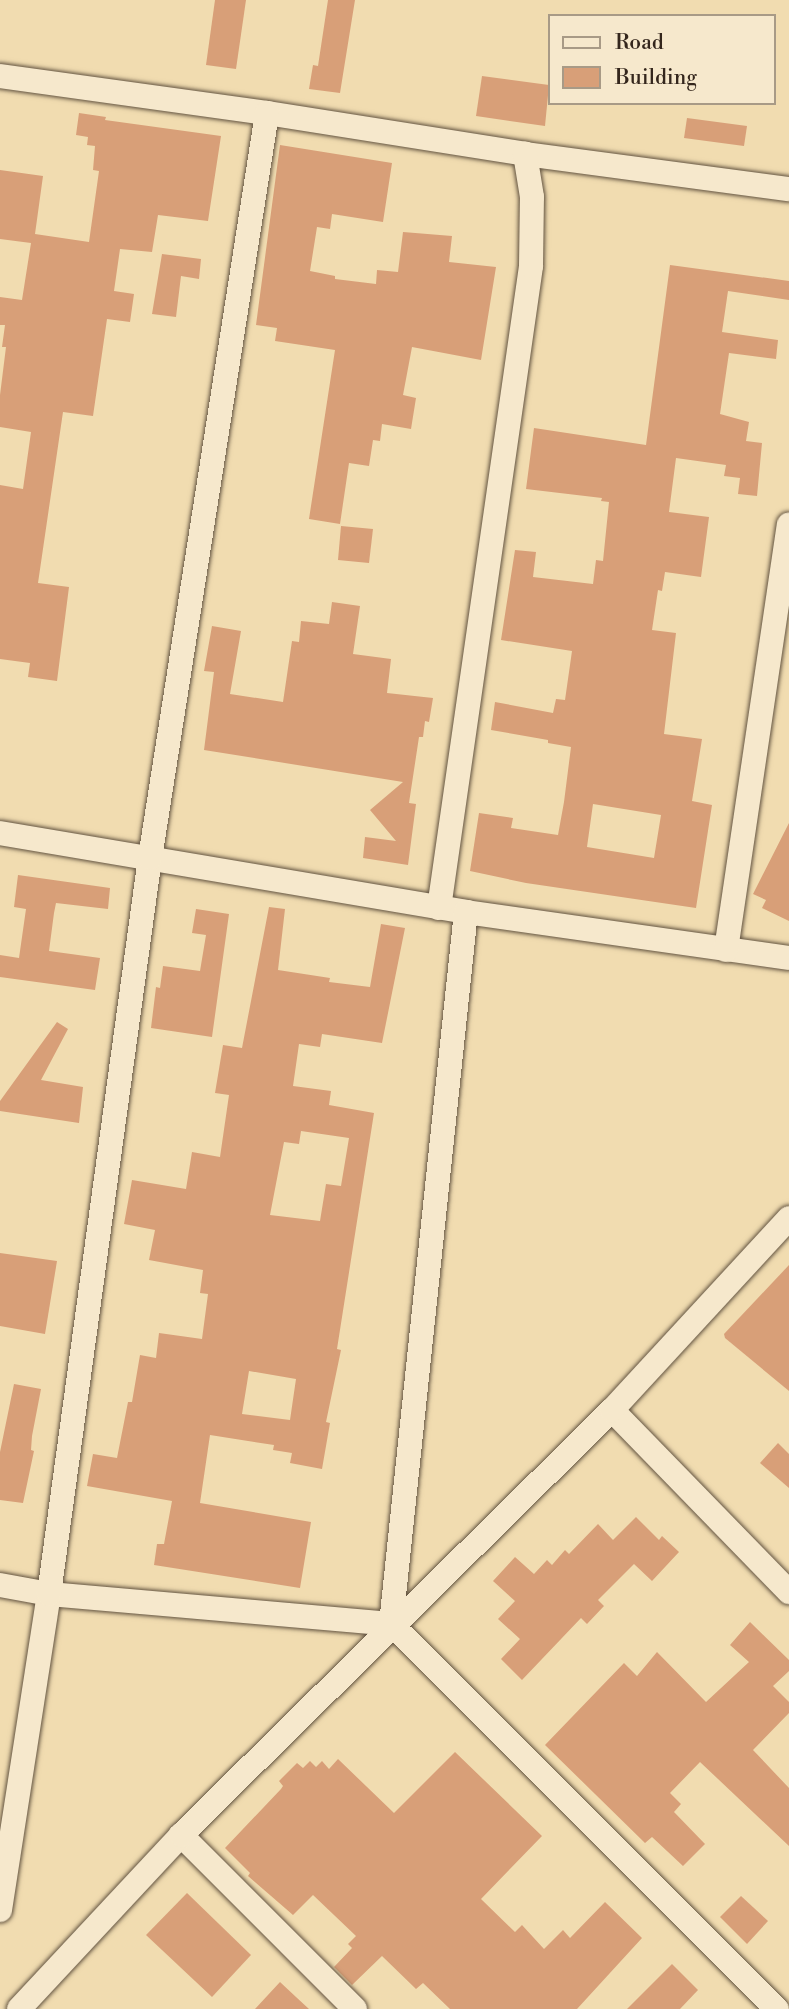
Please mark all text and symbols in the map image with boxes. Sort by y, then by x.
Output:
legend [548,14,775,105]
text: Road [615,30,664,56]
text: Building [615,65,697,91]

